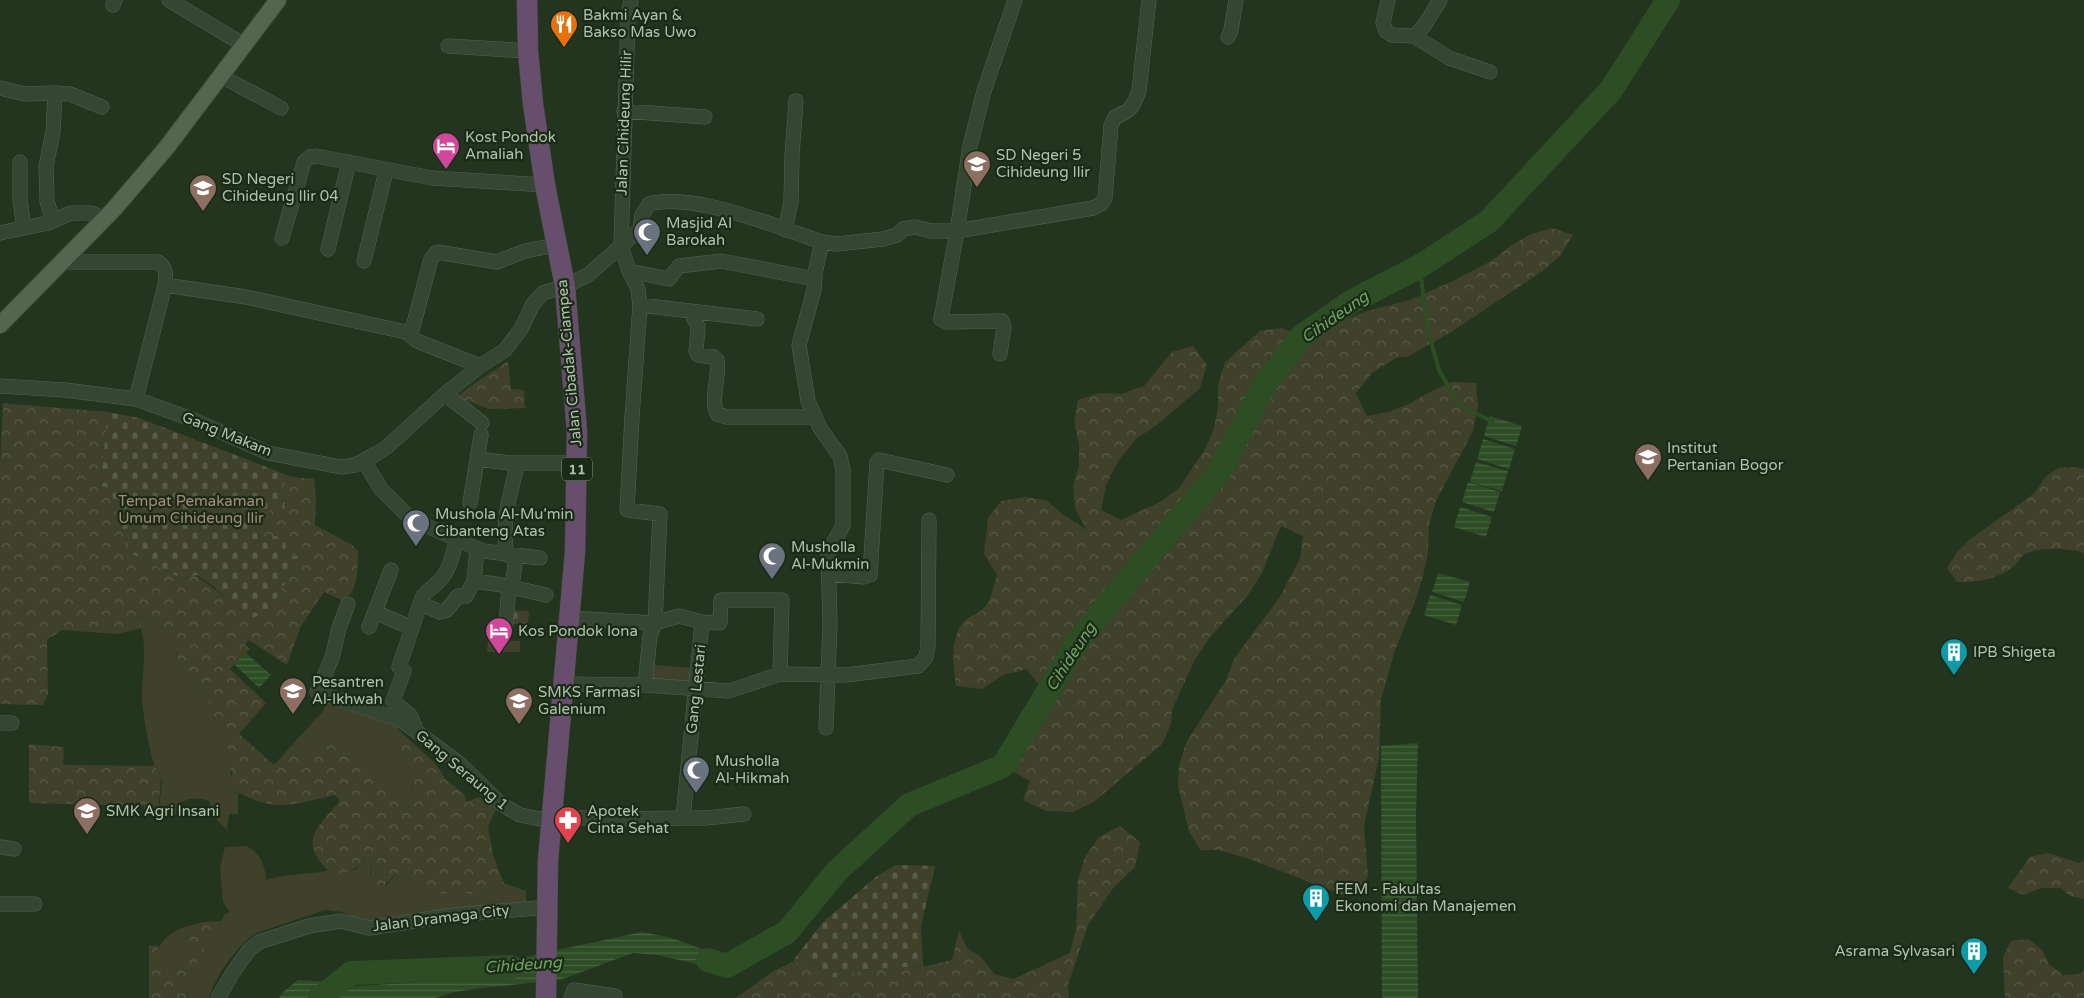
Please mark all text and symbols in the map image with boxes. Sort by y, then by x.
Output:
place label: Bakmi Ayan & Bakso Mas Uwo [583,6,696,41]
restaurant icon: Bakmi Ayan & Bakso Mas Uwo [549,9,579,48]
street label: Jalan Cihideung Hilir [612,50,636,196]
place label: Kost Pondok Amaliah [465,128,556,163]
hotel icon: Kost Pondok Amaliah [431,131,461,170]
place label: SD Negeri 5 Cihideung Ilir [996,146,1090,181]
school or university icon: SD Negeri 5 Cihideung Ilir [962,149,992,188]
place label: SD Negeri Cihideung Ilir 04 [222,170,339,205]
school or university icon: SD Negeri Cihideung Ilir 04 [188,173,218,212]
place label: Masjid Al Barokah [666,214,732,249]
mosque icon: Masjid Al Barokah [632,217,662,256]
street label: Jalan Cibadak-Ciampea [553,279,585,447]
water label: Cihideung [1297,286,1373,347]
street label: Gang Makam [179,408,275,460]
place label: Institut Pertanian Bogor [1667,439,1784,474]
school or university icon: Institut Pertanian Bogor [1633,442,1663,481]
road number: 11 [562,458,592,480]
park label: Tempat Pemakaman Umum Cihideung Ilir [118,492,264,527]
place label: Mushola Al-Mu'min Cibanteng Atas [435,505,573,540]
mosque icon: Mushola Al-Mu'min Cibanteng Atas [401,508,431,547]
place label: Musholla Al-Mukmin [791,538,869,573]
mosque icon: Musholla Al-Mukmin [757,541,787,580]
hotel icon: Kos Pondok Iona [484,616,514,655]
water label: Cihideung [1041,618,1101,695]
place label: Kos Pondok Iona [518,622,638,640]
building icon: IPB Shigeta [1939,637,1969,676]
street label: Gang Lestari [682,643,710,735]
place label: IPB Shigeta [1973,643,2056,661]
place label: Pesantren Al-Ikhwah [312,673,384,708]
school or university icon: Pesantren Al-Ikhwah [278,676,308,715]
place label: SMKS Farmasi Galenium [538,683,640,718]
school or university icon: SMKS Farmasi Galenium [504,686,534,725]
street label: Gang Seraung 1 [412,726,512,814]
place label: Musholla Al-Hikmah [715,752,789,787]
mosque icon: Musholla Al-Hikmah [681,755,711,794]
school or university icon: SMK Agri Insani [72,796,102,835]
place label: SMK Agri Insani [106,802,219,820]
place label: Apotek Cinta Sehat [587,802,669,837]
pharmacy icon: Apotek Cinta Sehat [553,805,583,844]
place label: FEM - Fakultas Ekonomi dan Manajemen [1335,880,1517,915]
building icon: FEM - Fakultas Ekonomi dan Manajemen [1301,883,1331,922]
street label: Jalan Dramaga City [372,901,510,935]
building icon: Asrama Sylvasari [1959,936,1989,975]
place label: Asrama Sylvasari [1834,942,1955,960]
water label: Cihideung [484,952,563,978]

